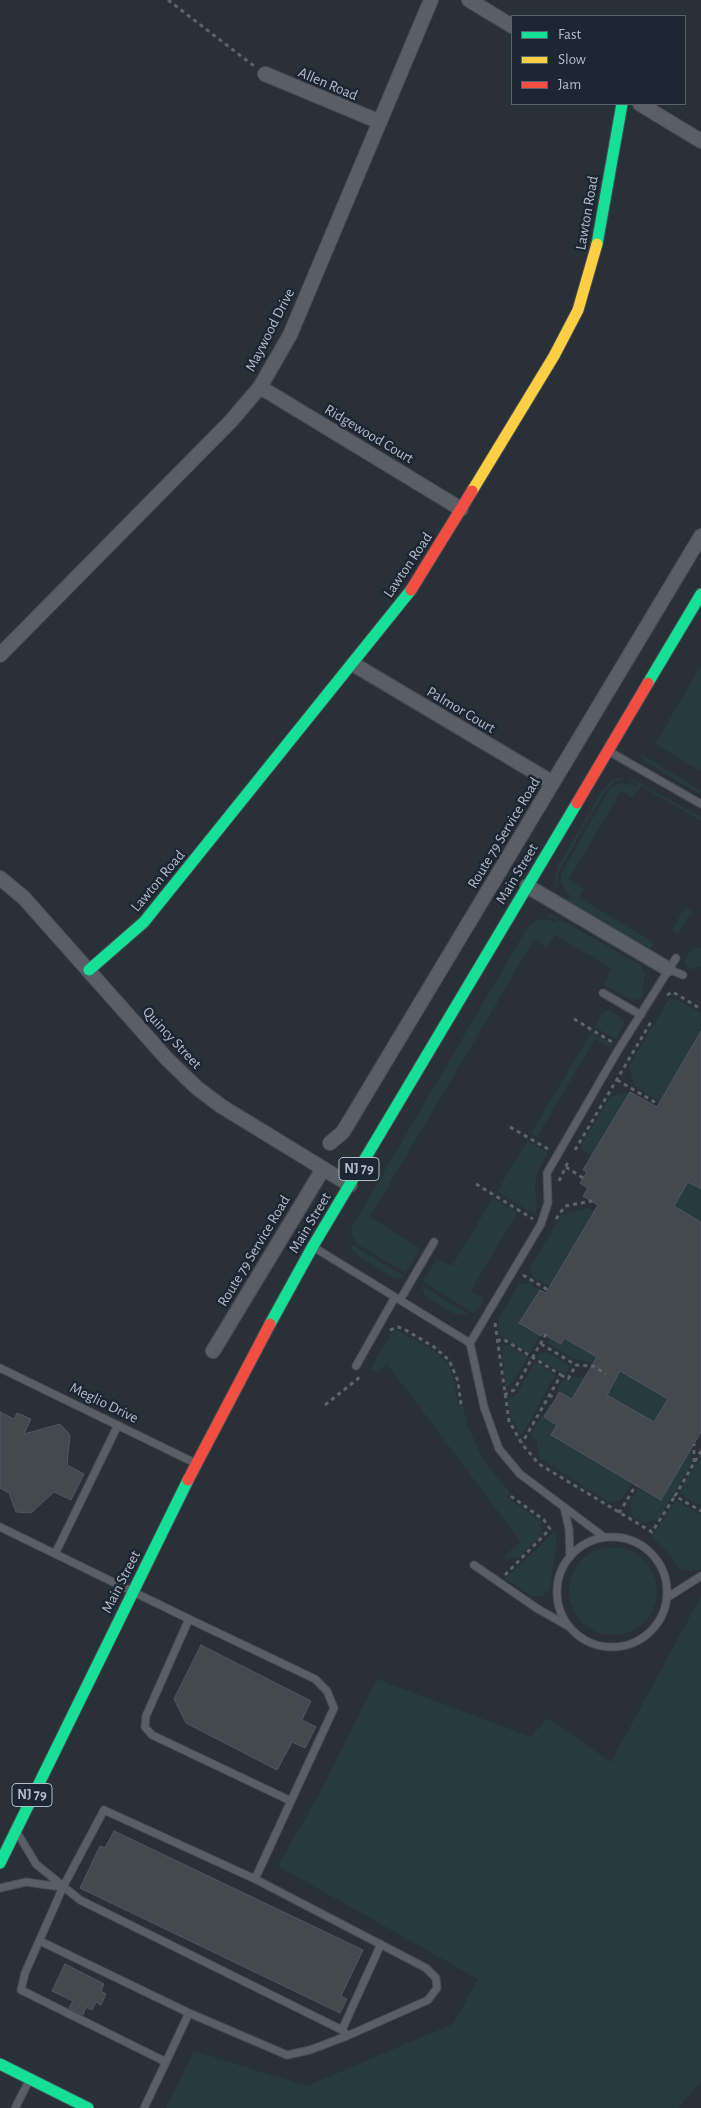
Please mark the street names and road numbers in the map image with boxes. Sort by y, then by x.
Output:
street label: Allen Road [295,63,361,105]
street label: Lawton Road [572,175,602,251]
street label: Maywood Drive [241,285,299,375]
street label: Ridgewood Court [321,400,417,468]
street label: Lawton Road [380,529,436,601]
street label: Palmor Court [424,683,498,737]
street label: Route 79 Service Road [464,774,544,892]
street label: Main Street [492,840,542,908]
street label: Lawton Road [127,847,189,915]
street label: Quincy Street [139,1003,205,1073]
road number: NJ 79 [339,1158,379,1180]
street label: Main Street [285,1189,335,1257]
street label: Route 79 Service Road [214,1192,294,1310]
street label: Meglio Drive [67,1379,141,1427]
street label: Main Street [98,1548,144,1616]
road number: NJ 79 [12,1784,52,1806]

